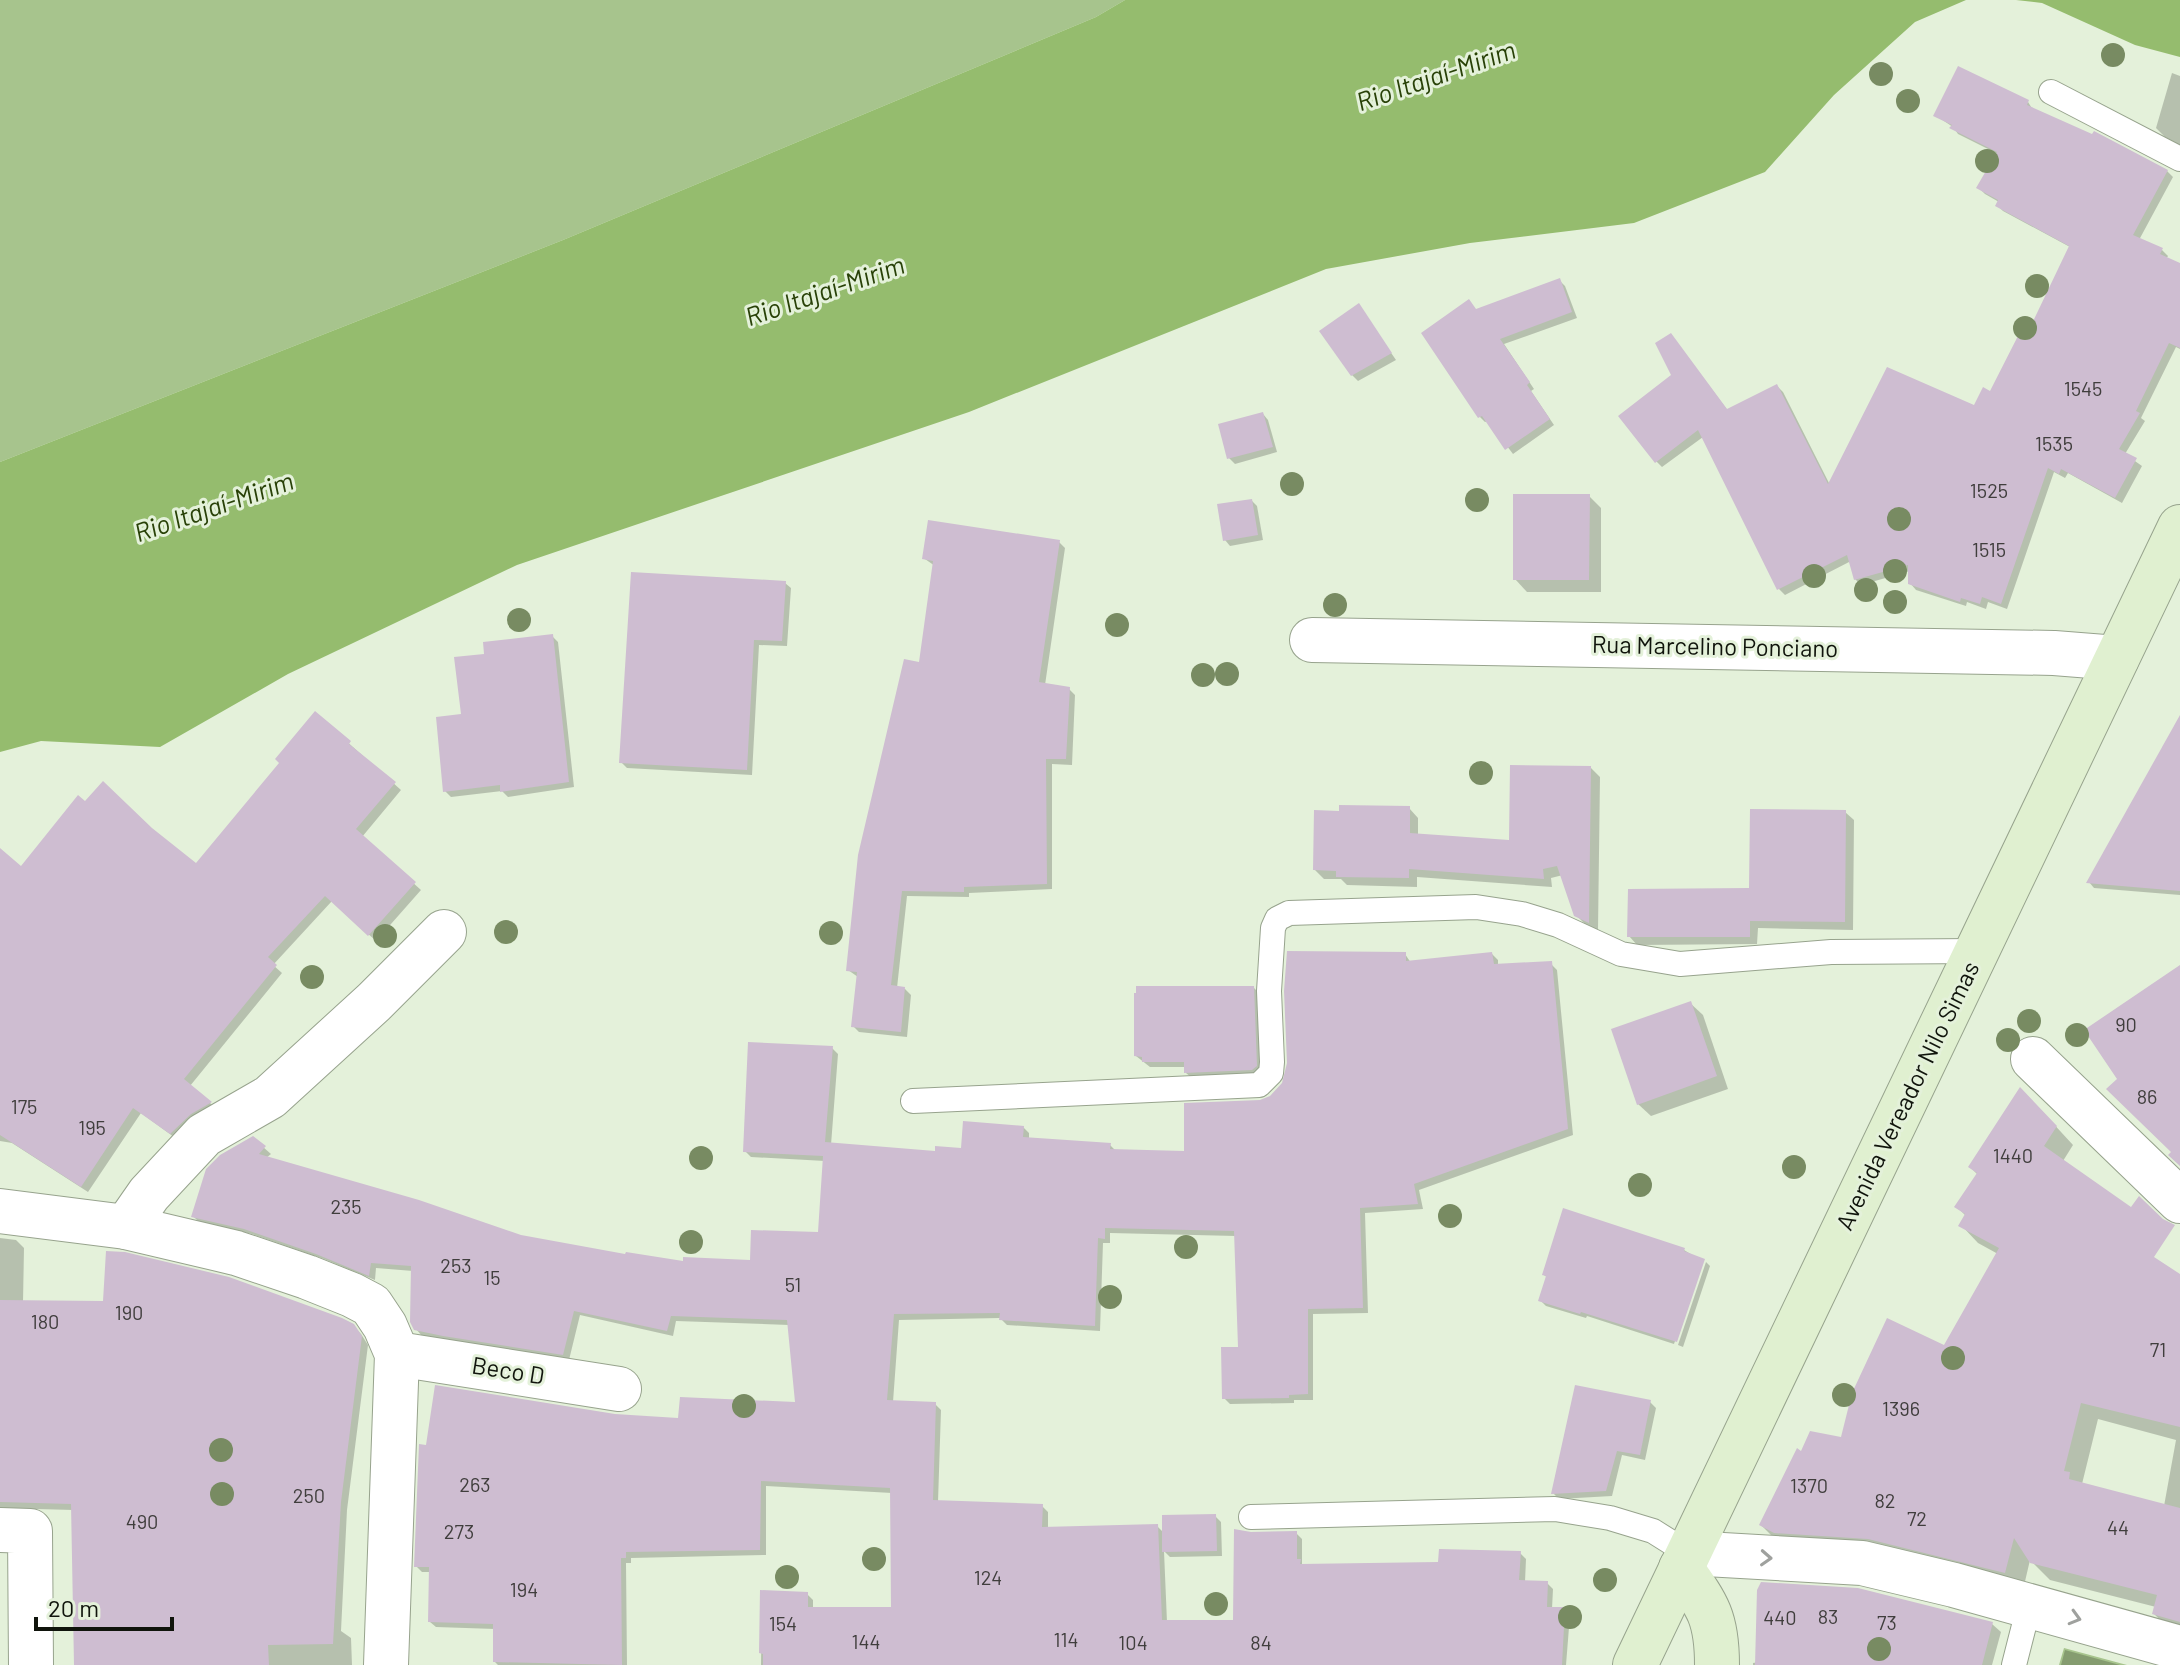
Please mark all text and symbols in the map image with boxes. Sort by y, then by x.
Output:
water label: Rio Itajaí-Mirim [1352,33,1519,116]
water label: Rio Itajaí-Mirim [741,248,908,331]
house number: 1545 [2064,376,2102,400]
house number: 1535 [2035,431,2073,455]
water label: Rio Itajaí-Mirim [130,464,297,547]
house number: 1525 [1970,478,2008,502]
house number: 1515 [1972,537,2006,561]
street label: Rua Marcelino Ponciano [1592,629,1839,662]
street label: Avenida Vereador Nilo Simas [1829,956,1984,1234]
house number: 90 [2115,1012,2137,1036]
house number: 86 [2137,1084,2157,1108]
house number: 175 [11,1094,37,1118]
house number: 195 [78,1115,106,1139]
house number: 1440 [1993,1143,2033,1167]
house number: 235 [330,1194,362,1218]
house number: 253 [440,1253,472,1277]
house number: 15 [483,1265,501,1289]
house number: 51 [785,1272,801,1296]
house number: 190 [115,1300,143,1324]
house number: 180 [31,1309,59,1333]
house number: 71 [2150,1337,2166,1361]
street label: Beco D [470,1349,547,1390]
house number: 1396 [1882,1396,1920,1420]
house number: 263 [459,1472,491,1496]
house number: 1370 [1790,1473,1828,1497]
house number: 250 [293,1483,325,1507]
house number: 82 [1874,1488,1896,1512]
house number: 72 [1907,1506,1927,1530]
house number: 490 [126,1509,158,1533]
house number: 44 [2107,1515,2129,1539]
house number: 273 [444,1519,474,1543]
one-way arrow [1760,1549,1773,1566]
house number: 124 [974,1565,1002,1589]
house number: 194 [510,1577,538,1601]
scale bar [36,1581,172,1631]
text: 20 m [48,1593,99,1622]
house number: 83 [1818,1604,1838,1628]
house number: 440 [1763,1605,1797,1629]
one-way arrow [2067,1609,2081,1626]
house number: 73 [1877,1610,1897,1634]
house number: 154 [769,1611,797,1635]
house number: 114 [1053,1627,1079,1651]
house number: 144 [851,1629,881,1653]
house number: 104 [1118,1630,1148,1654]
house number: 84 [1250,1630,1272,1654]

